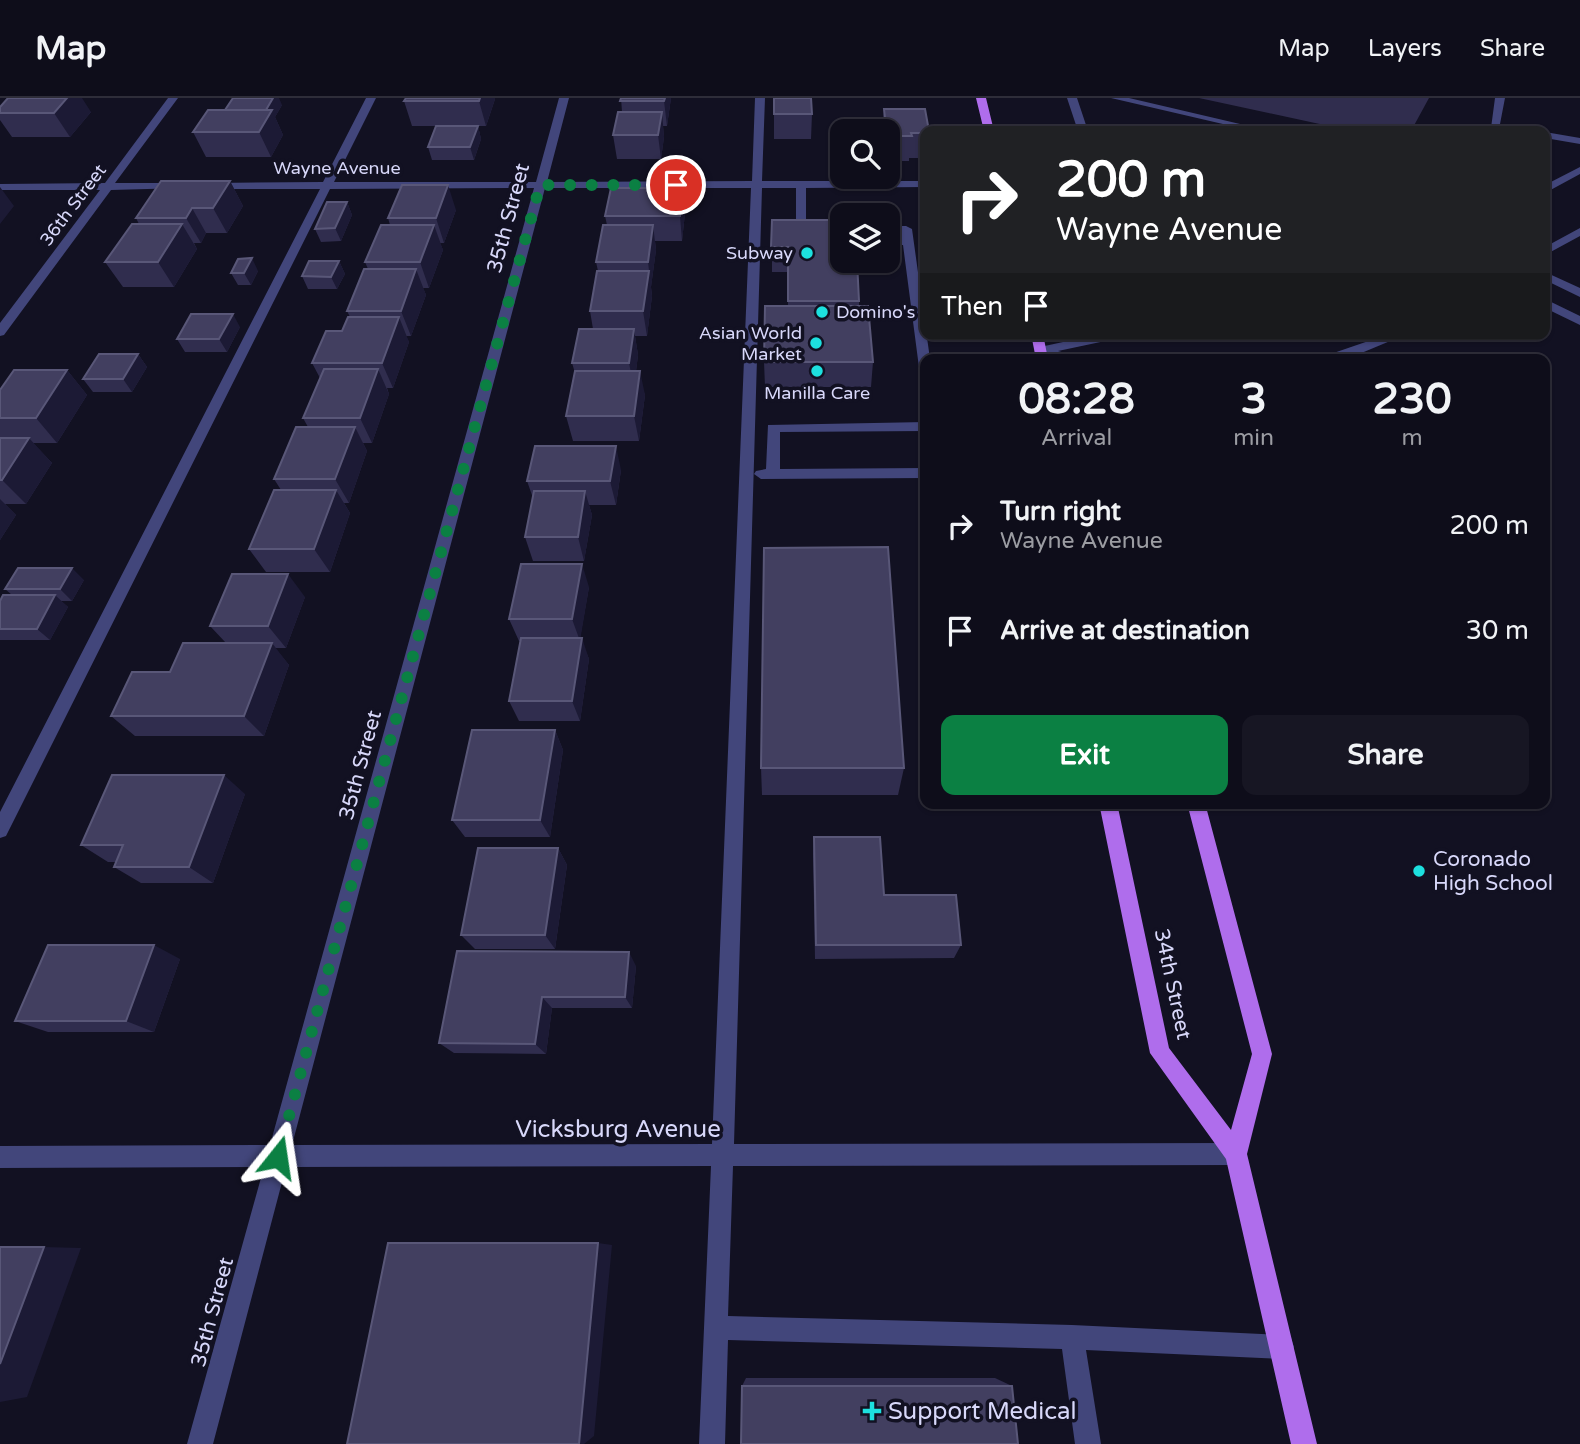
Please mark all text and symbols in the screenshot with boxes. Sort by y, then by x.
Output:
text: Map [35,29,106,68]
text: Map [1278,34,1330,63]
text: Layers [1368,34,1442,63]
text: Share [1480,34,1545,63]
map controls [830,119,900,273]
button: search [830,119,900,189]
text: 200 m [1056,151,1206,210]
icon: right [941,154,1032,245]
pin [646,155,706,215]
street label: Wayne Avenue [273,157,401,179]
street label: 36th Street [35,160,111,250]
street label: 35th Street [482,160,535,276]
icon: arrive [657,166,695,204]
button: layers [830,203,900,273]
text: Wayne Avenue [1056,211,1282,249]
place label: Subway [726,242,793,264]
marker: Subway [799,245,815,261]
icon: arrive [1017,287,1055,325]
text: Then [941,291,1003,322]
place label: Domino's [836,301,915,323]
marker: Domino's [814,304,830,320]
place label: Asian World Market [699,322,802,365]
marker: Asian World Market [808,335,824,351]
marker: Manilla Care [809,363,825,379]
text: 08:28 [1018,374,1135,425]
text: 3 [1240,374,1267,425]
text: 230 [1372,374,1452,425]
place label: Manilla Care [764,382,870,404]
text: Arrival [1041,424,1112,452]
text: min [1233,424,1274,452]
text: m [1401,424,1423,452]
text: Turn right [1000,496,1121,527]
icon: right [941,507,979,545]
text: 200 m [1449,510,1529,541]
text: Wayne Avenue [1000,527,1163,555]
icon: arrive [941,612,979,650]
text: Arrive at destination [1000,615,1250,646]
text: 30 m [1466,615,1529,646]
street label: 35th Street [334,707,387,823]
button: Exit [941,715,1228,795]
button: Share [1242,715,1529,795]
place label: Coronado High School [1433,847,1553,896]
marker: Coronado High School [1411,863,1427,879]
street label: 34th Street [1149,926,1196,1042]
street label: Vicksburg Avenue [515,1115,721,1144]
position arrow [241,1120,315,1194]
street label: 35th Street [186,1254,239,1370]
place label: Support Medical [888,1397,1076,1426]
marker: Support Medical [862,1401,882,1421]

